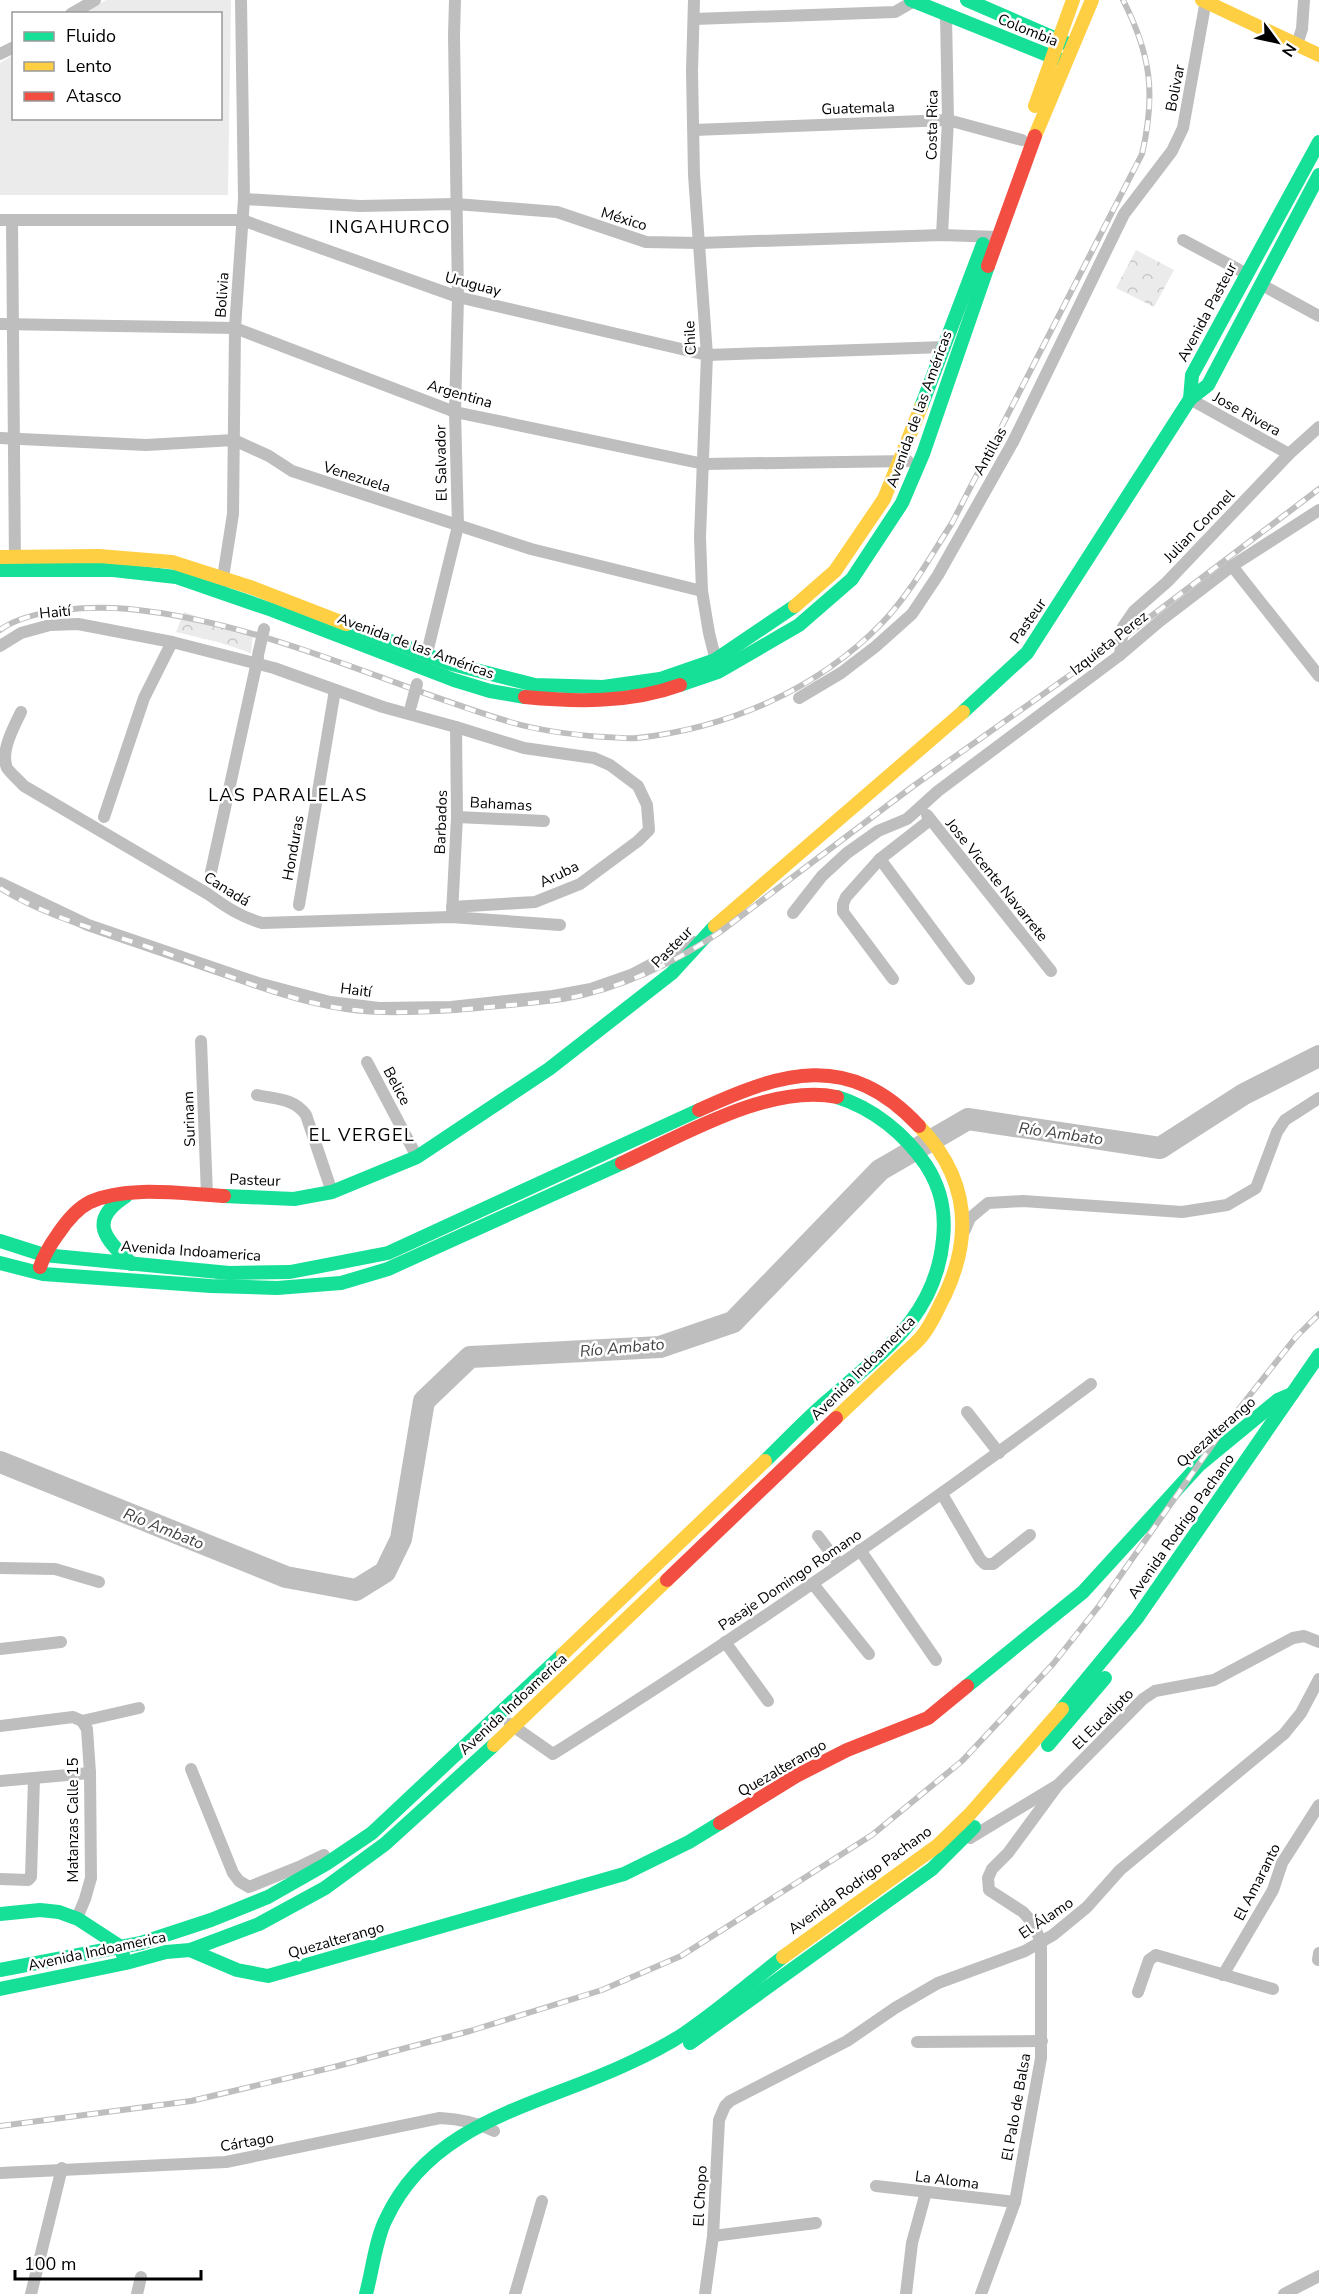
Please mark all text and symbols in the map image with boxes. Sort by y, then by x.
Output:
street label: Colombia [995,9,1061,51]
legend [12,12,222,120]
north arrow [1247,12,1307,72]
text: Fluido [66,24,116,48]
text: N [1276,39,1301,61]
text: Lento [66,54,112,78]
street label: Bolivar [1161,62,1189,113]
text: Atasco [66,84,122,108]
street label: Costa Rica [921,90,943,160]
street label: Guatemala [821,97,895,119]
street label: México [598,203,650,235]
district label: INGAHURCO [329,215,451,239]
street label: Avenida Pasteur [1172,258,1242,365]
street label: Uruguay [443,267,504,301]
street label: Bolivia [210,272,234,318]
street label: Chile [679,320,701,356]
street label: Avenida de las Américas [881,328,957,490]
street label: Argentina [425,375,495,413]
street label: Jose Rivera [1209,387,1284,441]
street label: Antillas [969,423,1011,479]
street label: El Salvador [430,424,452,501]
street label: Venezuela [320,456,393,497]
street label: Julian Coronel [1158,485,1239,567]
street label: Pasteur [1005,594,1051,648]
street label: Haití [38,600,73,624]
street label: Izquieta Perez [1066,606,1152,680]
street label: Avenida de las Américas [335,608,497,684]
district label: LAS PARALELAS [208,783,368,807]
street label: Barbados [430,789,452,855]
street label: Bahamas [469,792,533,816]
street label: Honduras [277,814,309,882]
street label: Jose Vicente Navarrete [941,814,1053,946]
street label: Aruba [536,856,582,892]
street label: Canadá [200,867,254,911]
street label: Pasteur [647,921,697,972]
street label: Haití [339,978,374,1002]
street label: Belice [379,1063,415,1109]
street label: Surinam [178,1091,200,1147]
water label: Río Ambato [1017,1117,1105,1151]
district label: EL VERGEL [309,1123,415,1147]
street label: Pasteur [229,1169,282,1191]
street label: Avenida Indoamerica [120,1236,262,1266]
street label: Avenida Indoamerica [806,1311,920,1425]
water label: Río Ambato [579,1333,665,1363]
street label: Quezalterango [1172,1392,1260,1472]
street label: Avenida Rodrigo Pachano [1123,1449,1239,1603]
water label: Río Ambato [120,1503,207,1555]
street label: Pasaje Domingo Romano [714,1525,866,1635]
street label: Avenida Indoamerica [455,1649,571,1759]
street label: El Eucalipto [1068,1684,1138,1754]
street label: Quezalterango [734,1735,830,1801]
street label: Matanzas Calle 15 [63,1758,83,1882]
street label: Avenida Rodrigo Pachano [784,1821,936,1939]
street label: El Amaranto [1229,1840,1285,1924]
street label: El Álamo [1015,1893,1077,1943]
street label: Quezalterango [286,1917,386,1963]
street label: Avenida Indoamerica [26,1927,168,1975]
street label: El Palo de Balsa [997,2052,1035,2162]
street label: Cártago [219,2127,275,2157]
street label: El Chopo [688,2165,712,2227]
street label: La Aloma [914,2166,980,2194]
scale bar [15,2243,201,2281]
text: 100 m [24,2252,76,2276]

